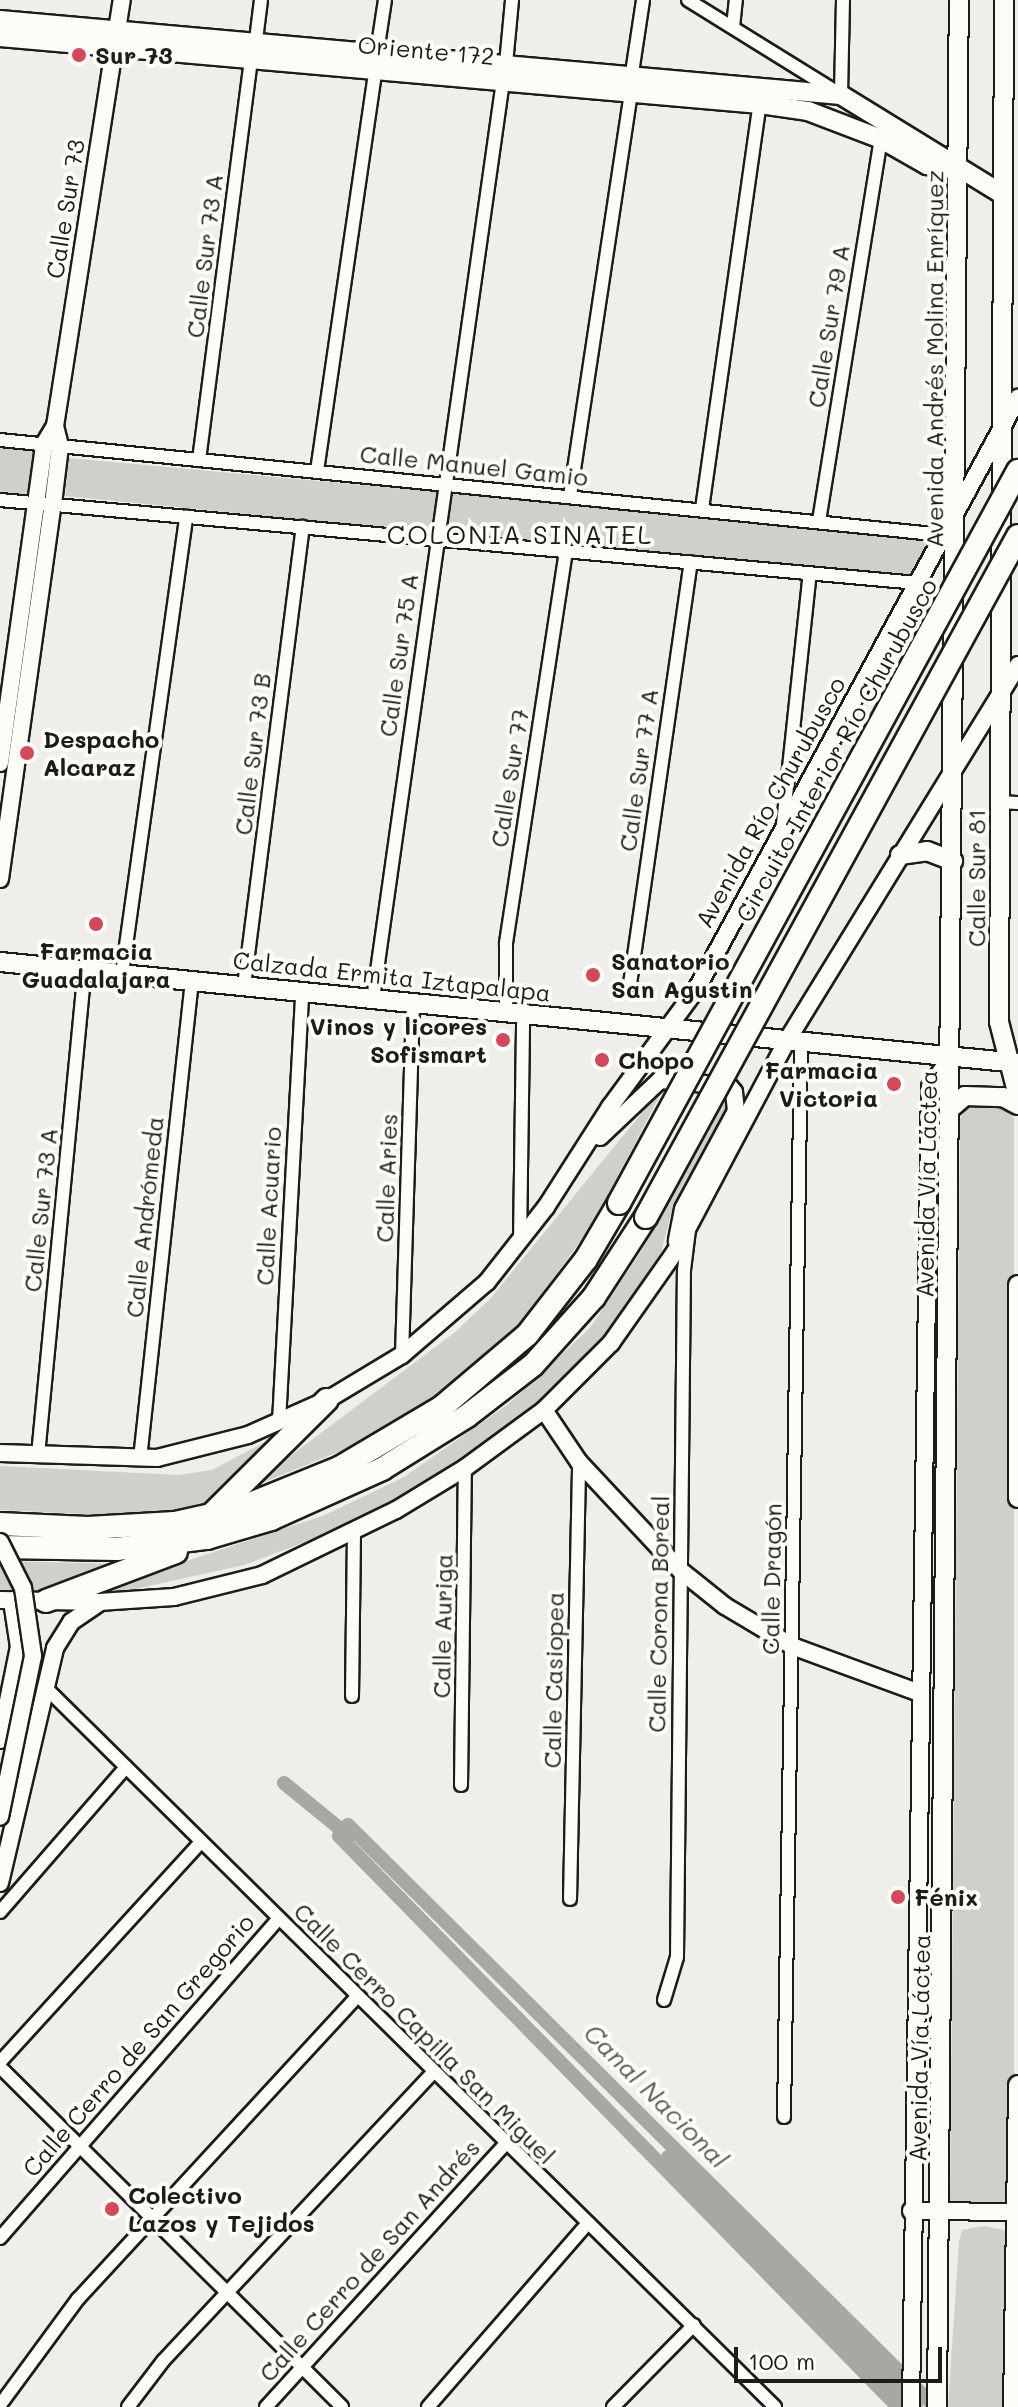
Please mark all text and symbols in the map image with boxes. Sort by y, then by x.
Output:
street label: Oriente 172 [356,30,496,70]
place label: Sur 73 [95,41,173,69]
marker: Sur 73 [70,46,88,64]
street label: Calle Sur 73 [40,137,90,281]
street label: Avenida Andrés Molina Enríquez [920,170,948,548]
street label: Calle Sur 73 A [180,172,228,340]
street label: Calle Sur 79 A [801,242,855,410]
street label: Calle Manuel Gamio [359,439,589,491]
district label: COLONIA SINATEL [387,519,653,551]
street label: Calle Sur 75 A [372,571,424,739]
street label: Circuito Interior Río Churubusco [729,573,943,927]
street label: Calle Sur 73 B [228,671,276,837]
street label: Avenida Río Churubusco [689,671,851,933]
street label: Calle Sur 77 A [612,687,664,853]
street label: Calle Sur 77 [484,707,534,849]
place label: Despacho Alcaraz [43,725,159,781]
marker: Despacho Alcaraz [18,744,36,762]
street label: Calle Sur 81 [962,809,990,947]
marker: Farmacia Guadalajara [87,915,105,933]
place label: Farmacia Guadalajara [21,937,171,993]
street label: Calzada Ermita Iztapalapa [232,945,552,1007]
place label: Sanatorio San Agustin [611,947,753,1003]
marker: Sanatorio San Agustin [582,964,604,986]
place label: Vinos y licores Sofismart [310,1012,487,1068]
marker: Vinos y licores Sofismart [494,1031,512,1049]
place label: Chopo [618,1046,694,1074]
marker: Chopo [593,1051,611,1069]
place label: Farmacia Victoria [764,1056,878,1112]
street label: Avenida Vía Láctea [910,1070,942,1298]
marker: Farmacia Victoria [885,1075,903,1093]
street label: Calle Aries [369,1113,403,1243]
street label: Calle Andrómeda [119,1115,169,1319]
street label: Calle Acuario [249,1126,287,1286]
street label: Calle Sur 73 A [17,1127,63,1293]
street label: Calle Corona Boreal [642,1495,674,1733]
street label: Calle Dragón [755,1503,787,1655]
street label: Calle Auriga [426,1553,458,1699]
street label: Calle Casiopea [537,1591,569,1769]
place label: Fénix [914,1883,978,1911]
marker: Fénix [889,1888,907,1906]
street label: Calle Cerro Capilla San Miguel [288,1896,562,2170]
street label: Calle Cerro de San Gregorio [16,1908,260,2182]
street label: Avenida Vía Láctea [903,1934,935,2162]
water label: Canal Nacional [577,2017,735,2175]
street label: Calle Cerro de San Andrés [253,2133,485,2387]
place label: Colectivo Lazos y Tejidos [128,2181,315,2237]
marker: Colectivo Lazos y Tejidos [103,2200,121,2218]
scale bar [738,2331,946,2381]
text: 100 m [748,2345,815,2376]

